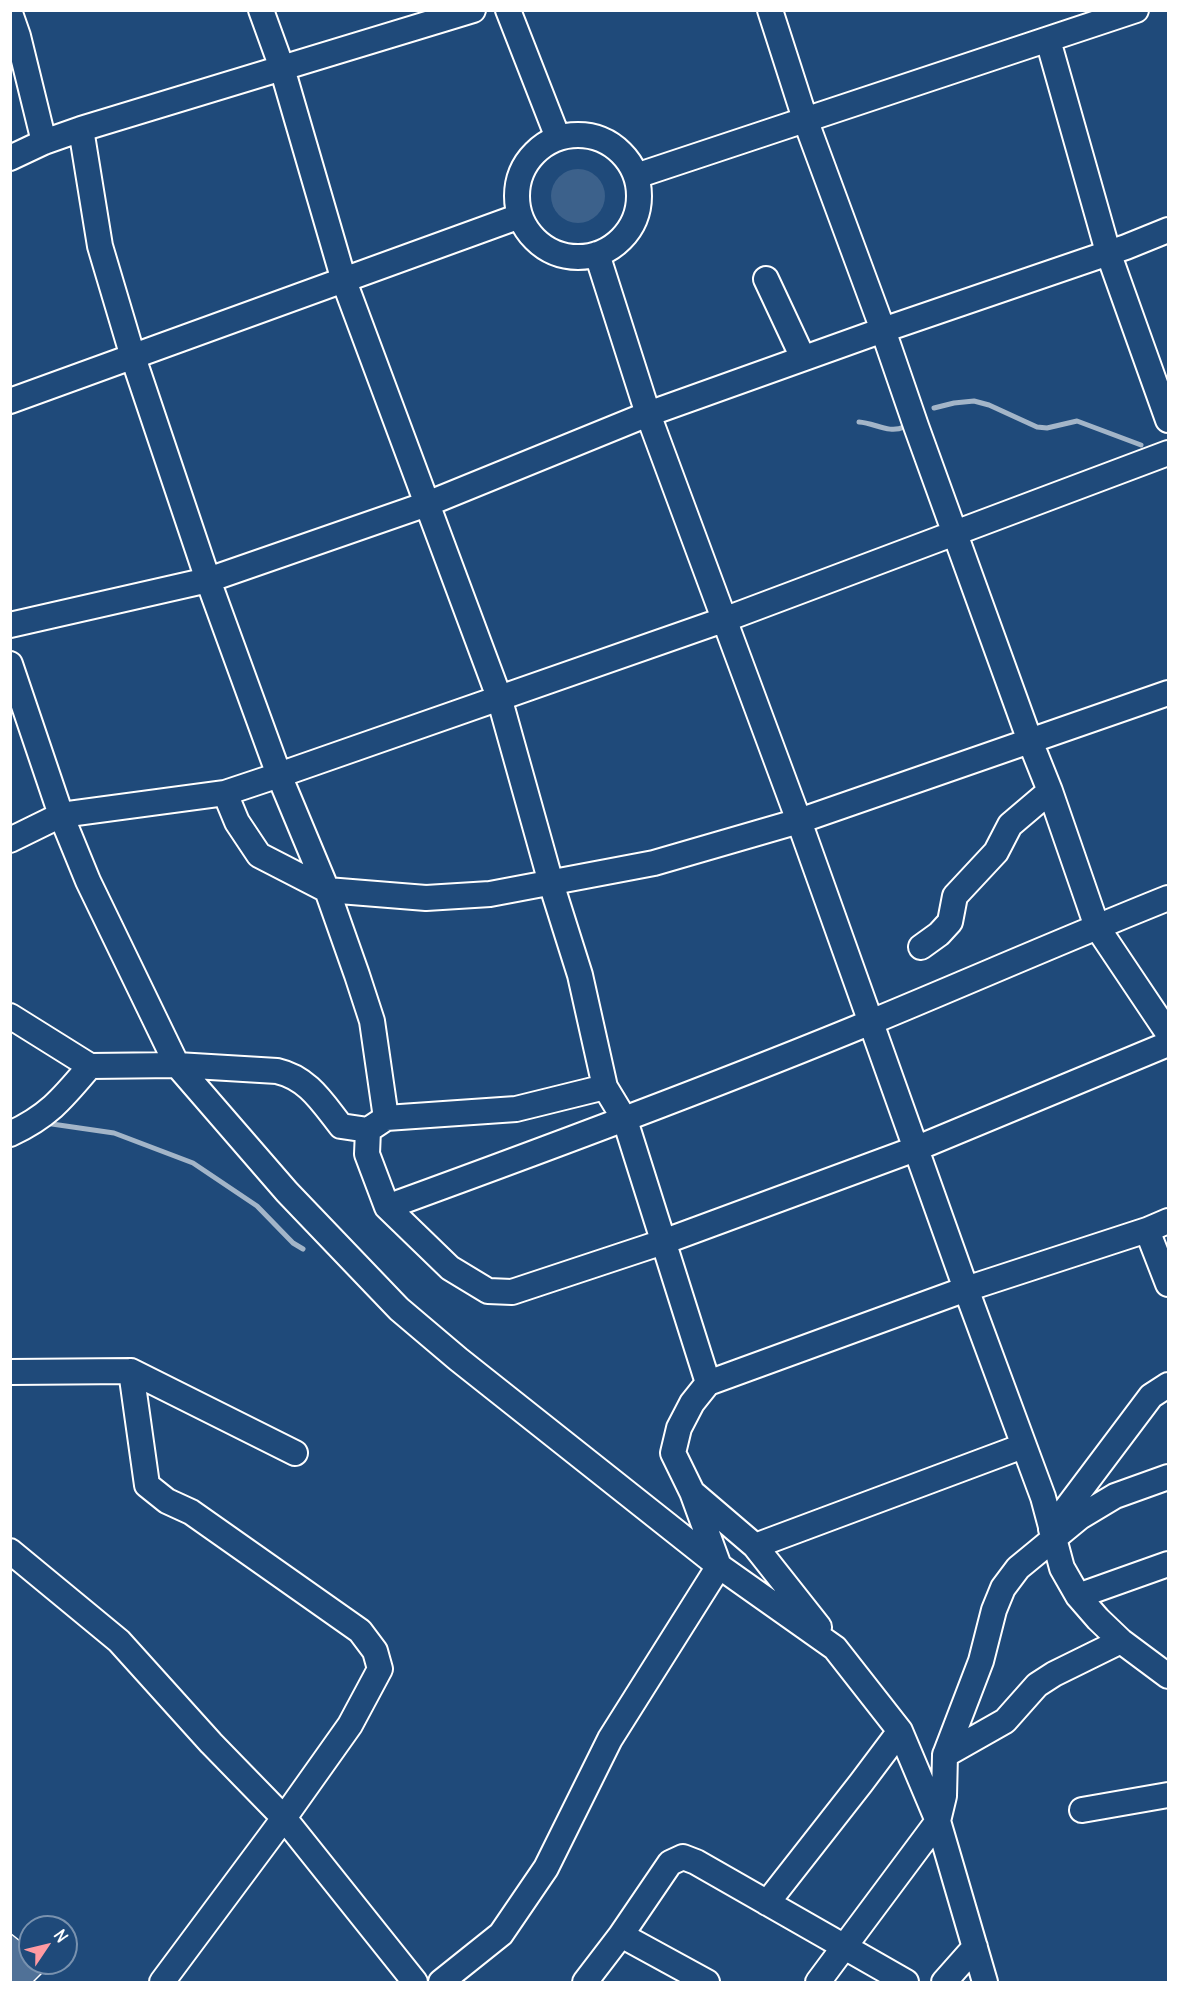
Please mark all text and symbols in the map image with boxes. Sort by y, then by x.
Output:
north arrow [18,1915,78,1975]
text: N [50,1926,72,1946]

